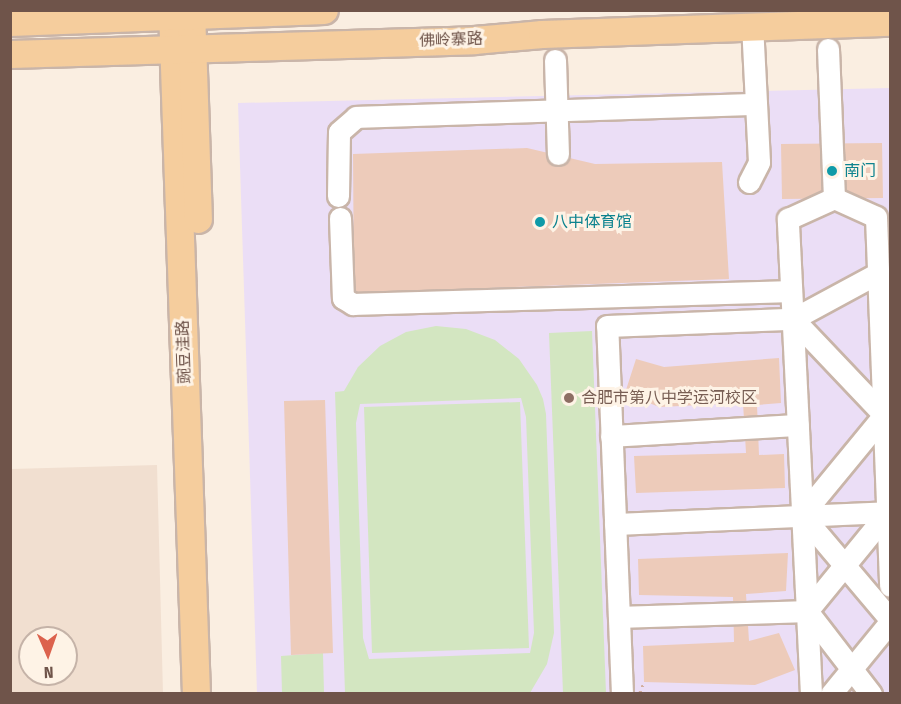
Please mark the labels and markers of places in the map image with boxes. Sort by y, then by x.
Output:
place label: 南门 [844,161,876,181]
marker: 南门 [825,164,839,178]
place label: 八中体育馆 [552,212,632,232]
marker: 八中体育馆 [533,215,547,229]
place label: 合肥市第八中学运河校区 [581,388,757,408]
marker: 合肥市第八中学运河校区 [562,391,576,405]

